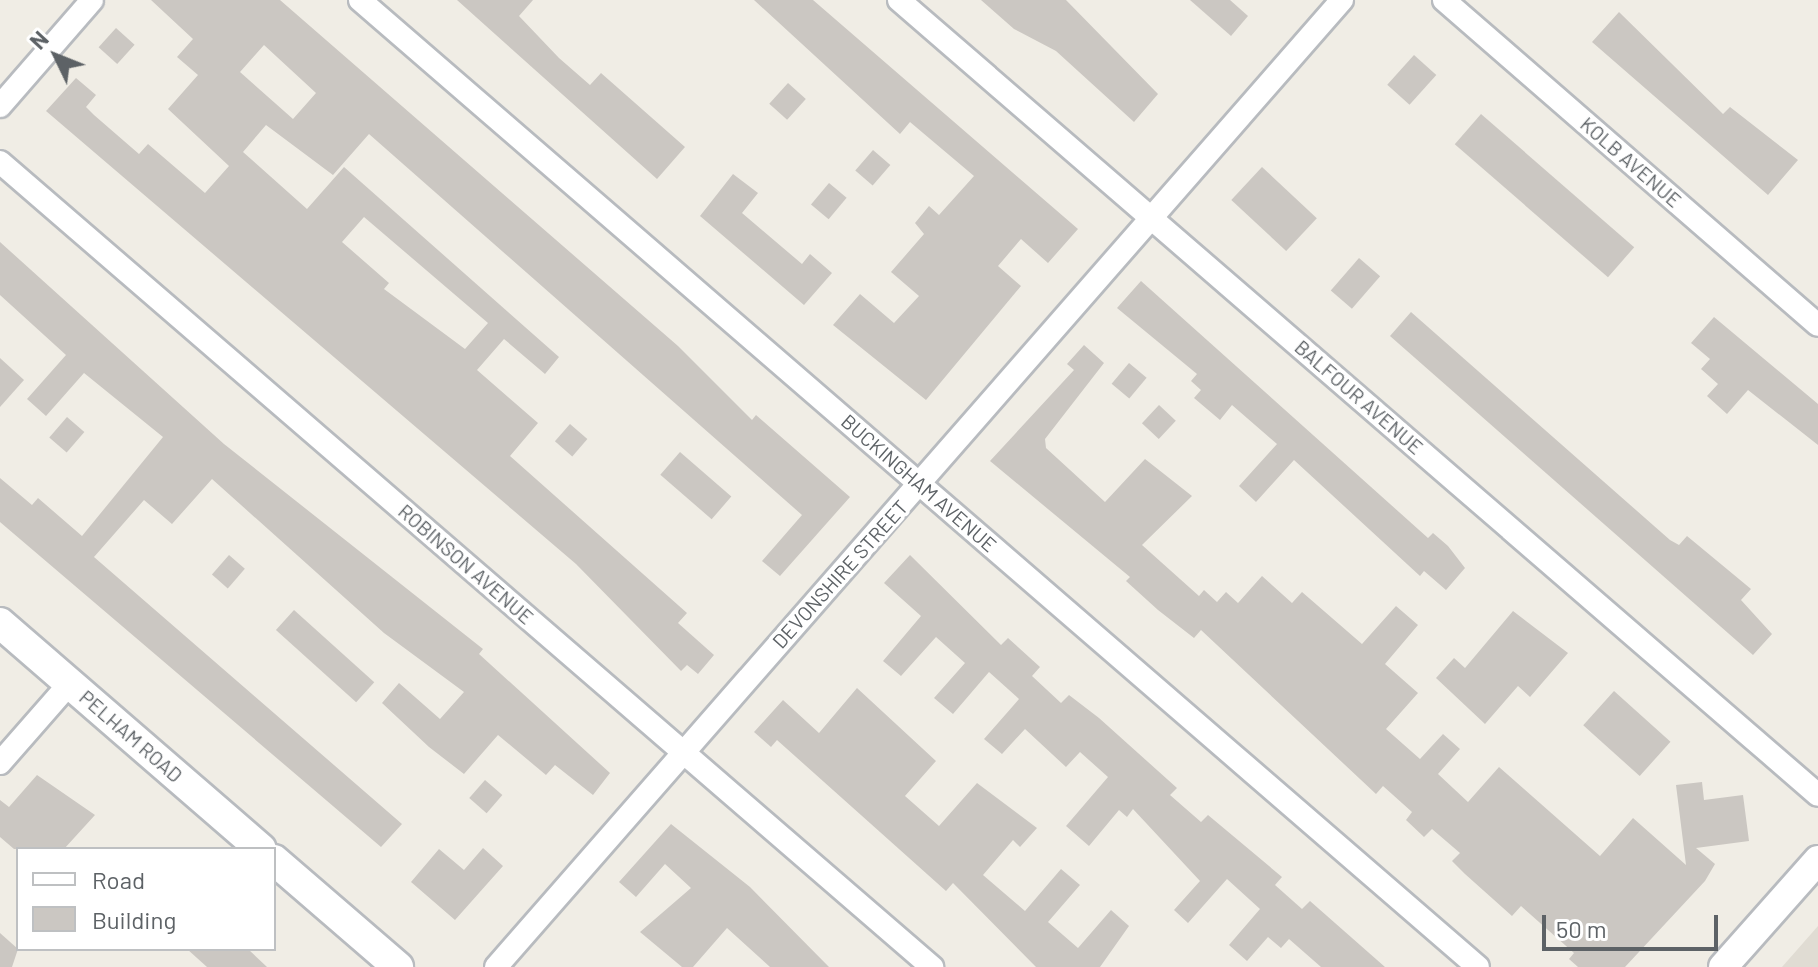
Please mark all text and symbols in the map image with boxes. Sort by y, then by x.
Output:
north arrow [16,16,96,96]
text: N [24,25,53,54]
street label: KOLB AVENUE [1576,112,1686,212]
street label: BALFOUR AVENUE [1290,335,1428,459]
street label: BUCKINGHAM AVENUE [837,409,1001,557]
street label: DEVONSHIRE STREET [767,495,913,653]
street label: ROBINSON AVENUE [394,499,538,629]
street label: PELHAM ROAD [75,685,187,787]
legend [16,847,276,951]
text: Road [92,865,145,894]
scale bar [1546,899,1722,949]
text: Building [92,905,176,934]
text: 50 m [1556,914,1607,943]

